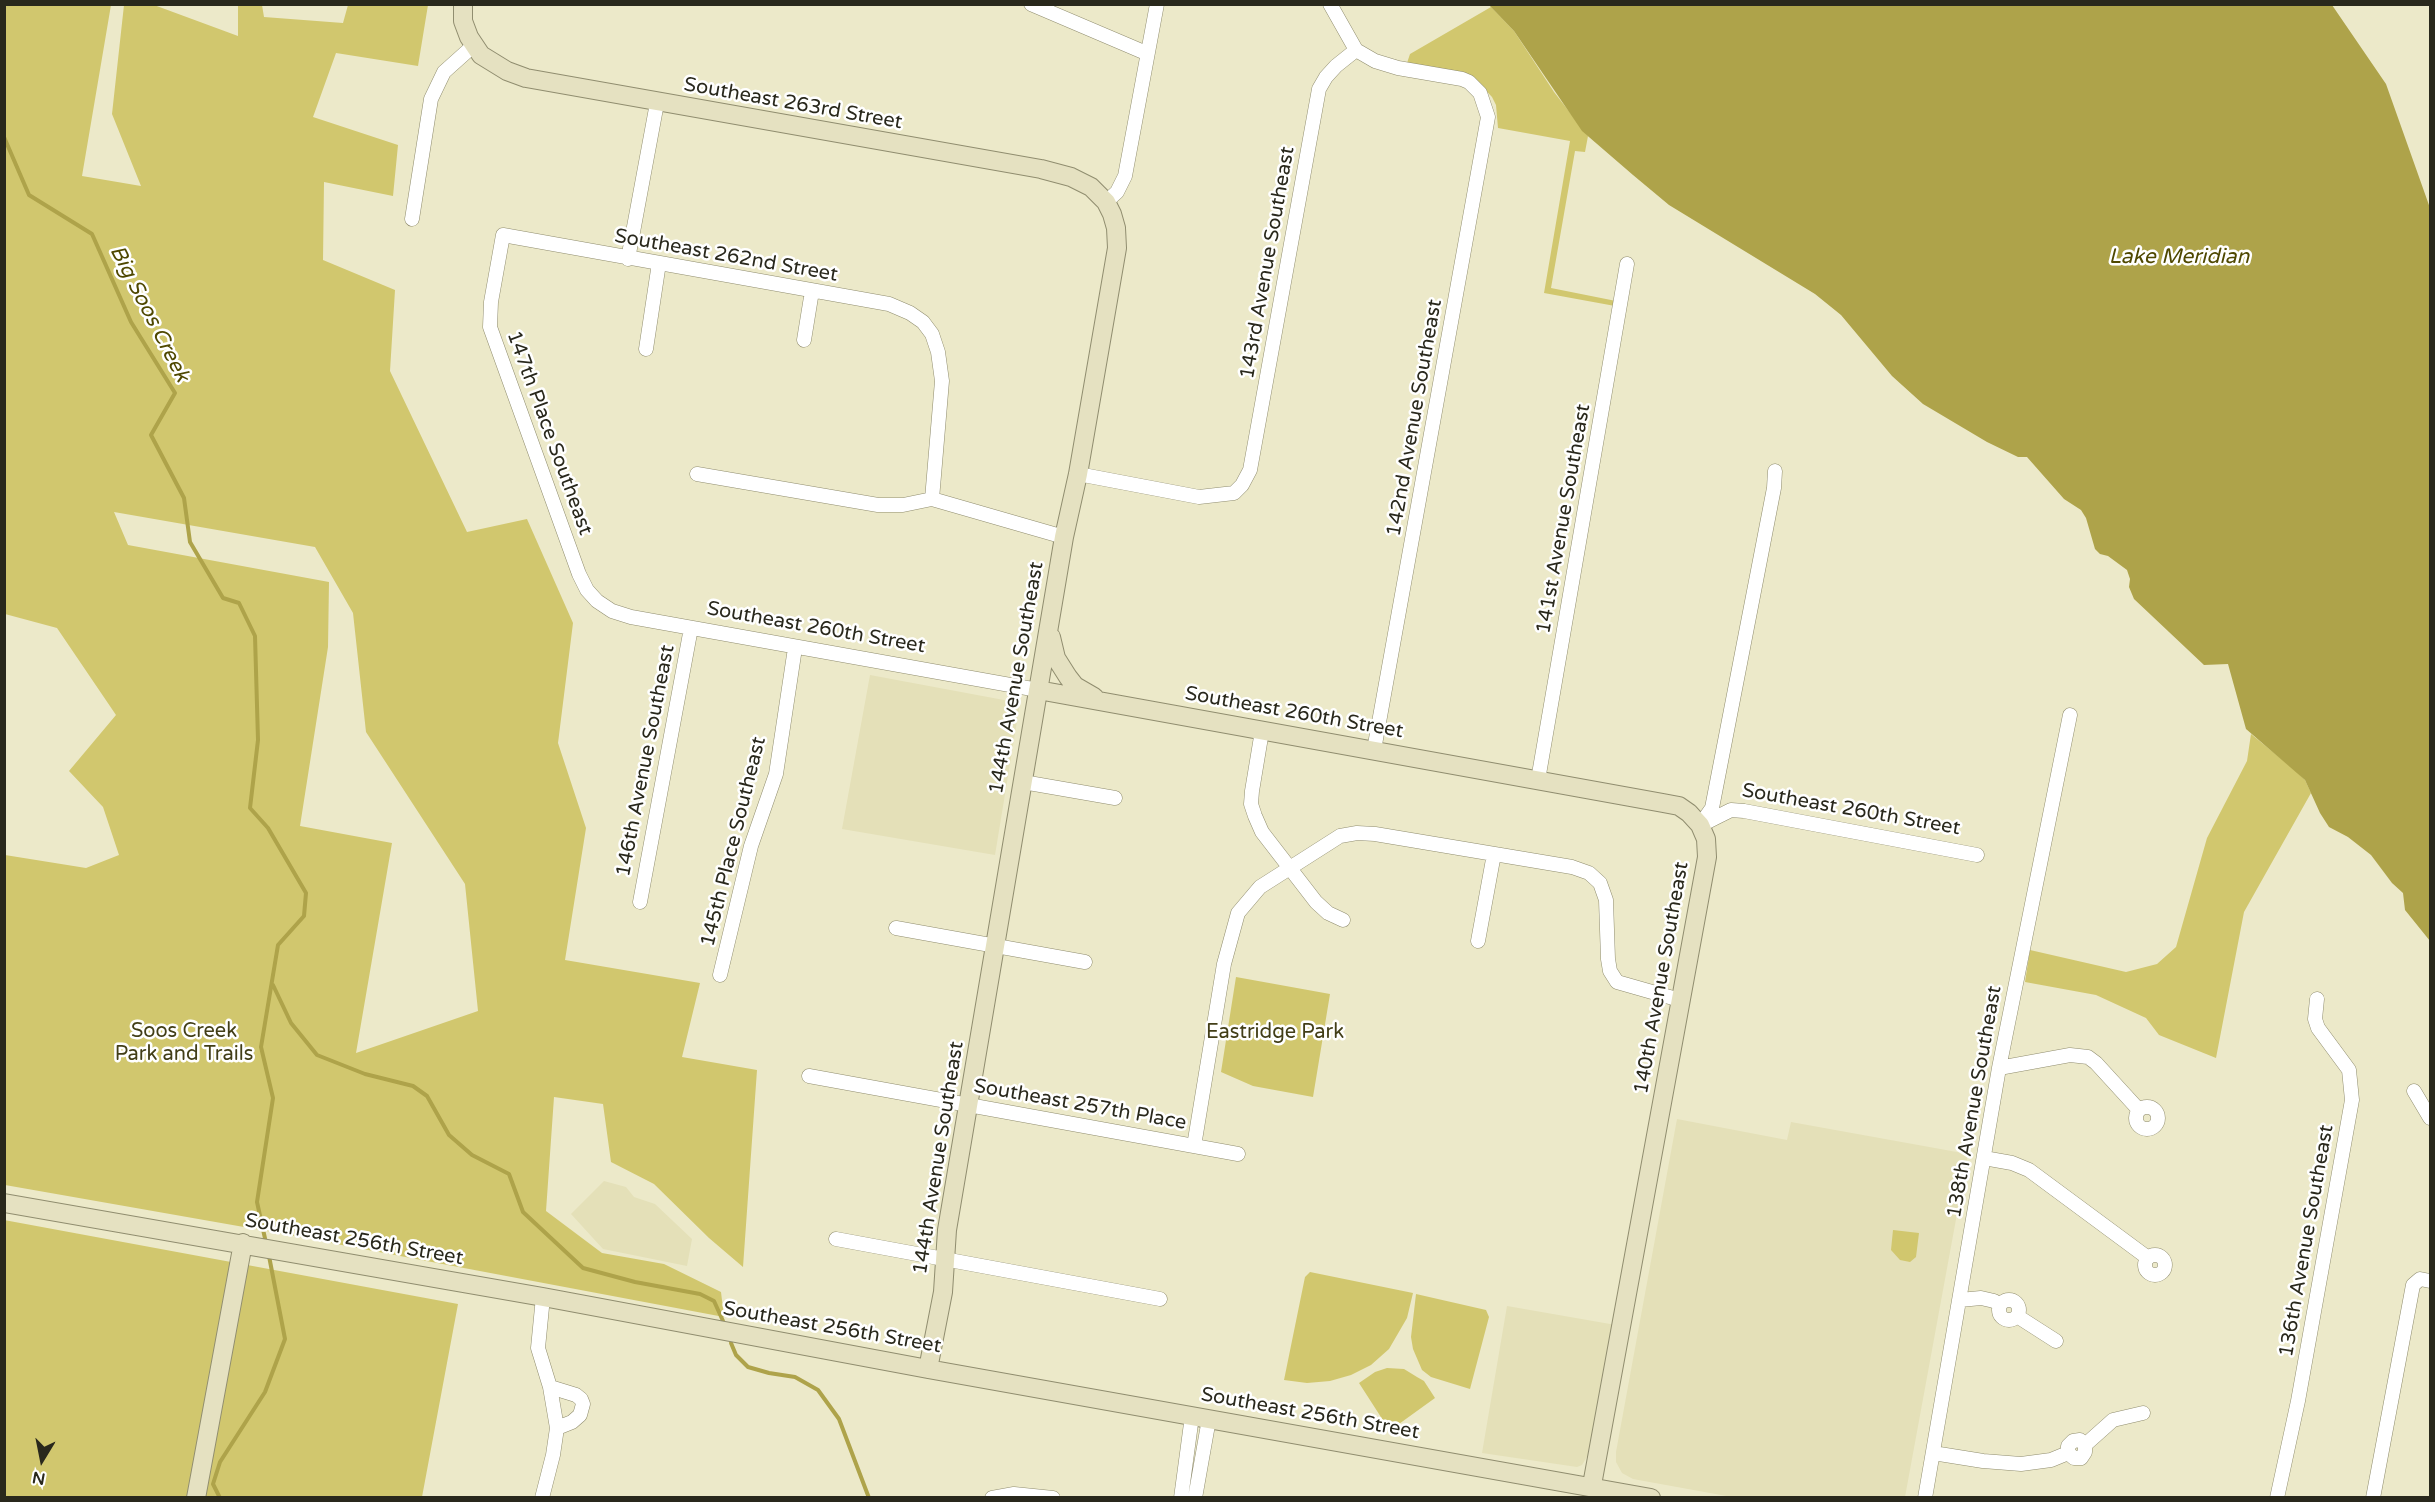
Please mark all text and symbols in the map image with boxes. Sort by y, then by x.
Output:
street label: Southeast 263rd Street [682,73,904,135]
street label: 143rd Avenue Southeast [1236,145,1300,381]
street label: Southeast 262nd Street [613,225,839,287]
water label: Big Soos Creek [104,242,194,386]
water label: Lake Meridian [2109,244,2249,270]
street label: 142nd Avenue Southeast [1382,297,1448,539]
street label: 147th Place Southeast [501,328,597,538]
street label: 141st Avenue Southeast [1532,402,1596,636]
street label: 144th Avenue Southeast [985,560,1049,796]
street label: Southeast 260th Street [705,597,927,659]
street label: 146th Avenue Southeast [612,643,680,879]
street label: Southeast 260th Street [1183,682,1405,744]
street label: 145th Place Southeast [696,735,772,949]
street label: Southeast 260th Street [1740,779,1962,841]
street label: 140th Avenue Southeast [1630,860,1694,1096]
street label: 138th Avenue Southeast [1943,984,2007,1220]
park label: Soos Creek Park and Trails [115,1020,253,1067]
park label: Eastridge Park [1206,1021,1344,1045]
street label: 144th Avenue Southeast [909,1040,969,1276]
street label: Southeast 257th Place [972,1074,1188,1136]
street label: 136th Avenue Southeast [2275,1123,2339,1359]
street label: Southeast 256th Street [243,1209,465,1271]
street label: Southeast 256th Street [721,1297,943,1359]
street label: Southeast 256th Street [1199,1383,1421,1445]
north arrow [12,1430,72,1490]
text: N [31,1467,47,1489]

